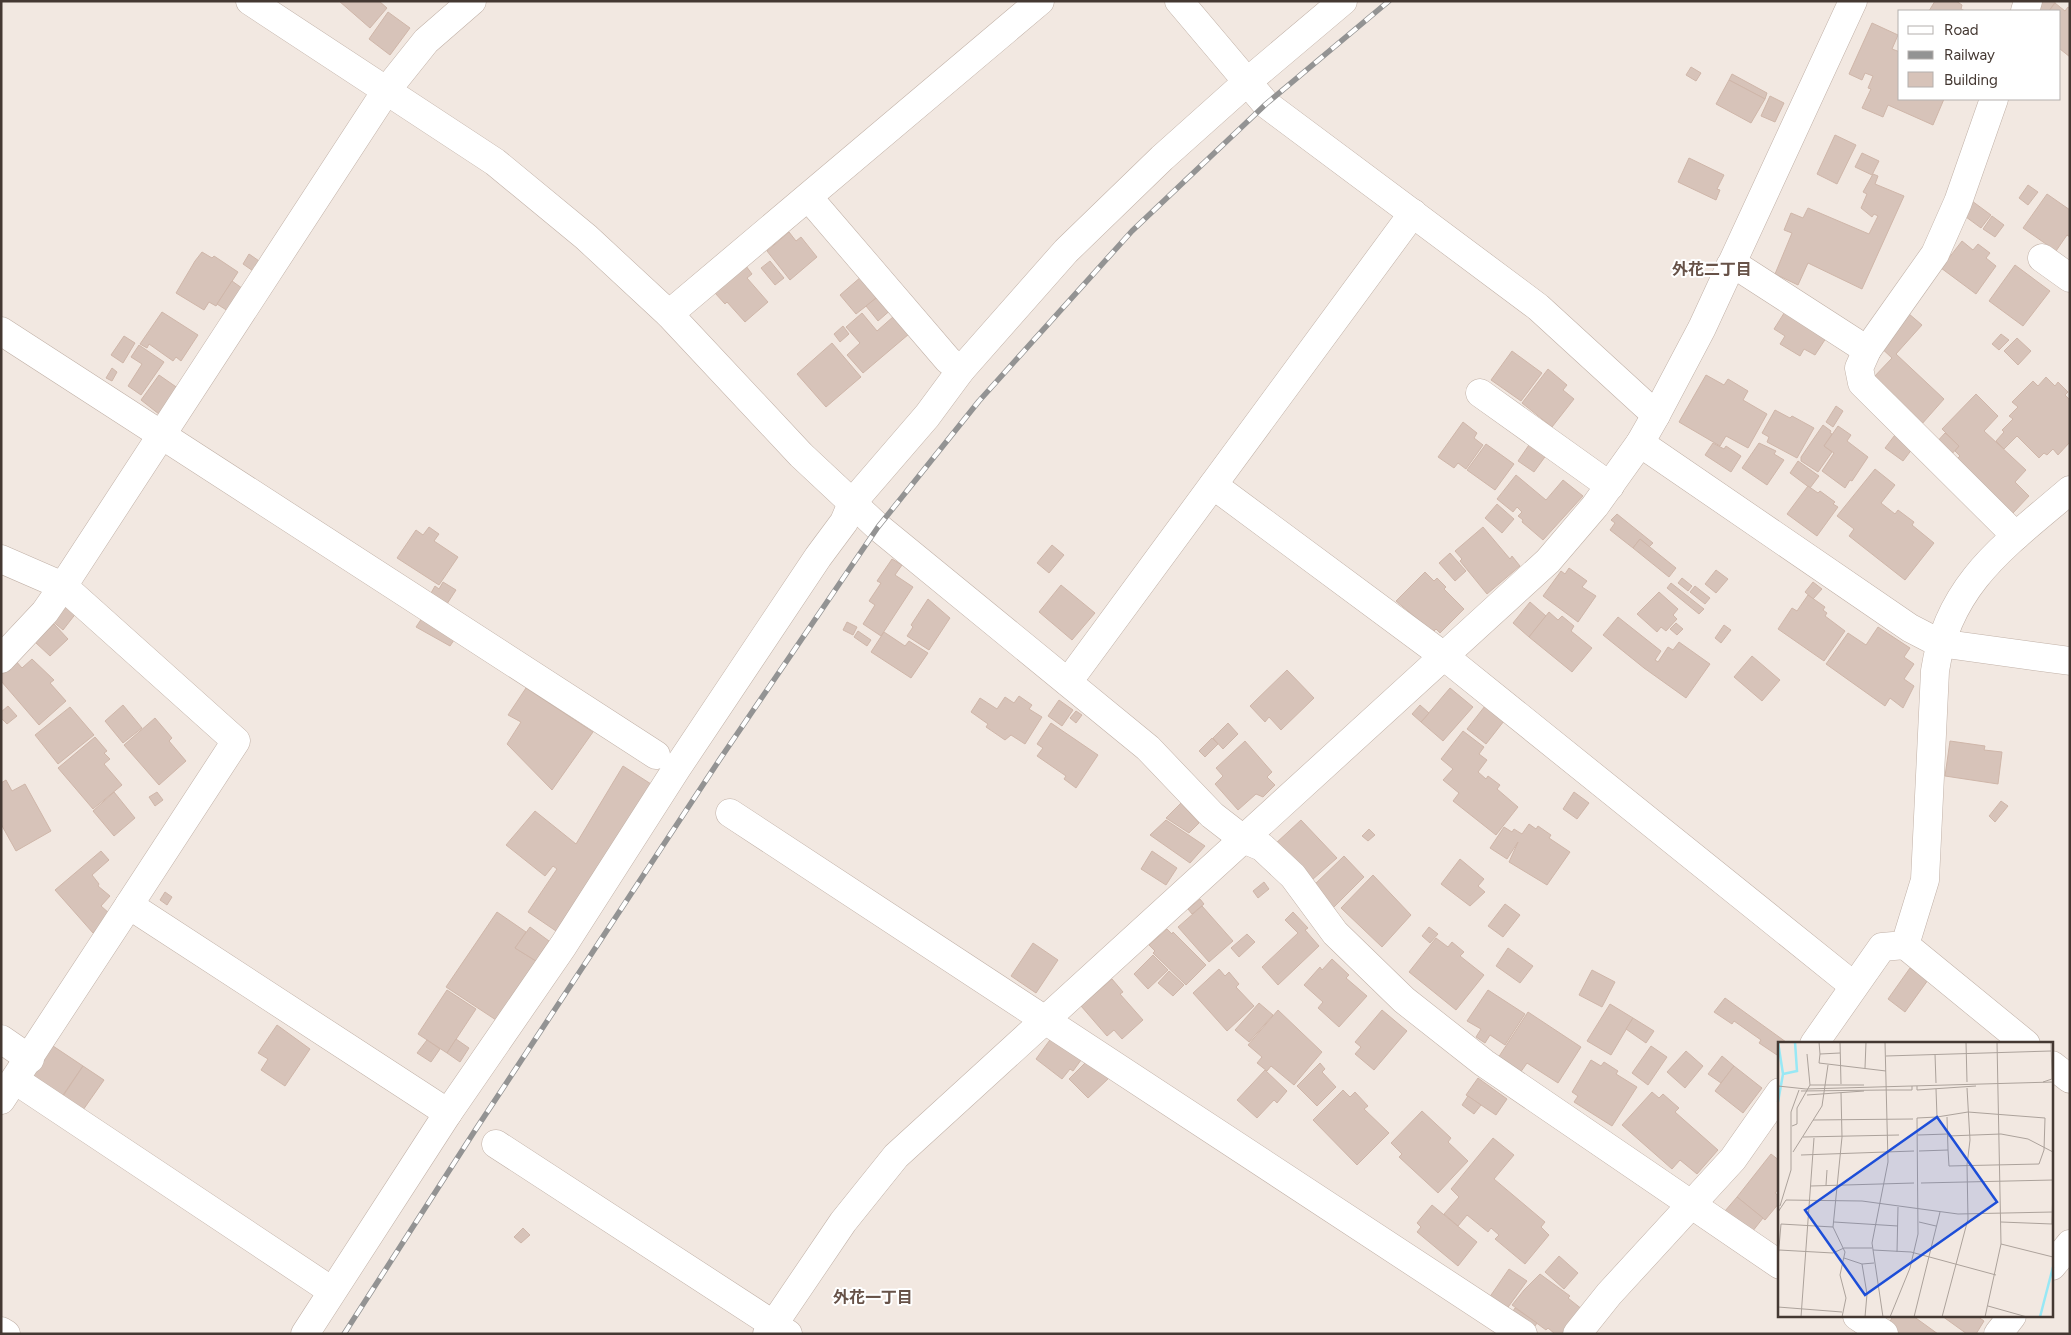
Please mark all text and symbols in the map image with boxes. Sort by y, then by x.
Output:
legend [1898,10,2061,100]
text: Road [1944,21,1979,39]
text: Railway [1944,46,1995,64]
text: Building [1944,71,1998,89]
district label: 外花二丁目 [1672,260,1752,279]
inset map [1778,1042,2054,1318]
district label: 外花一丁目 [833,1288,913,1307]

